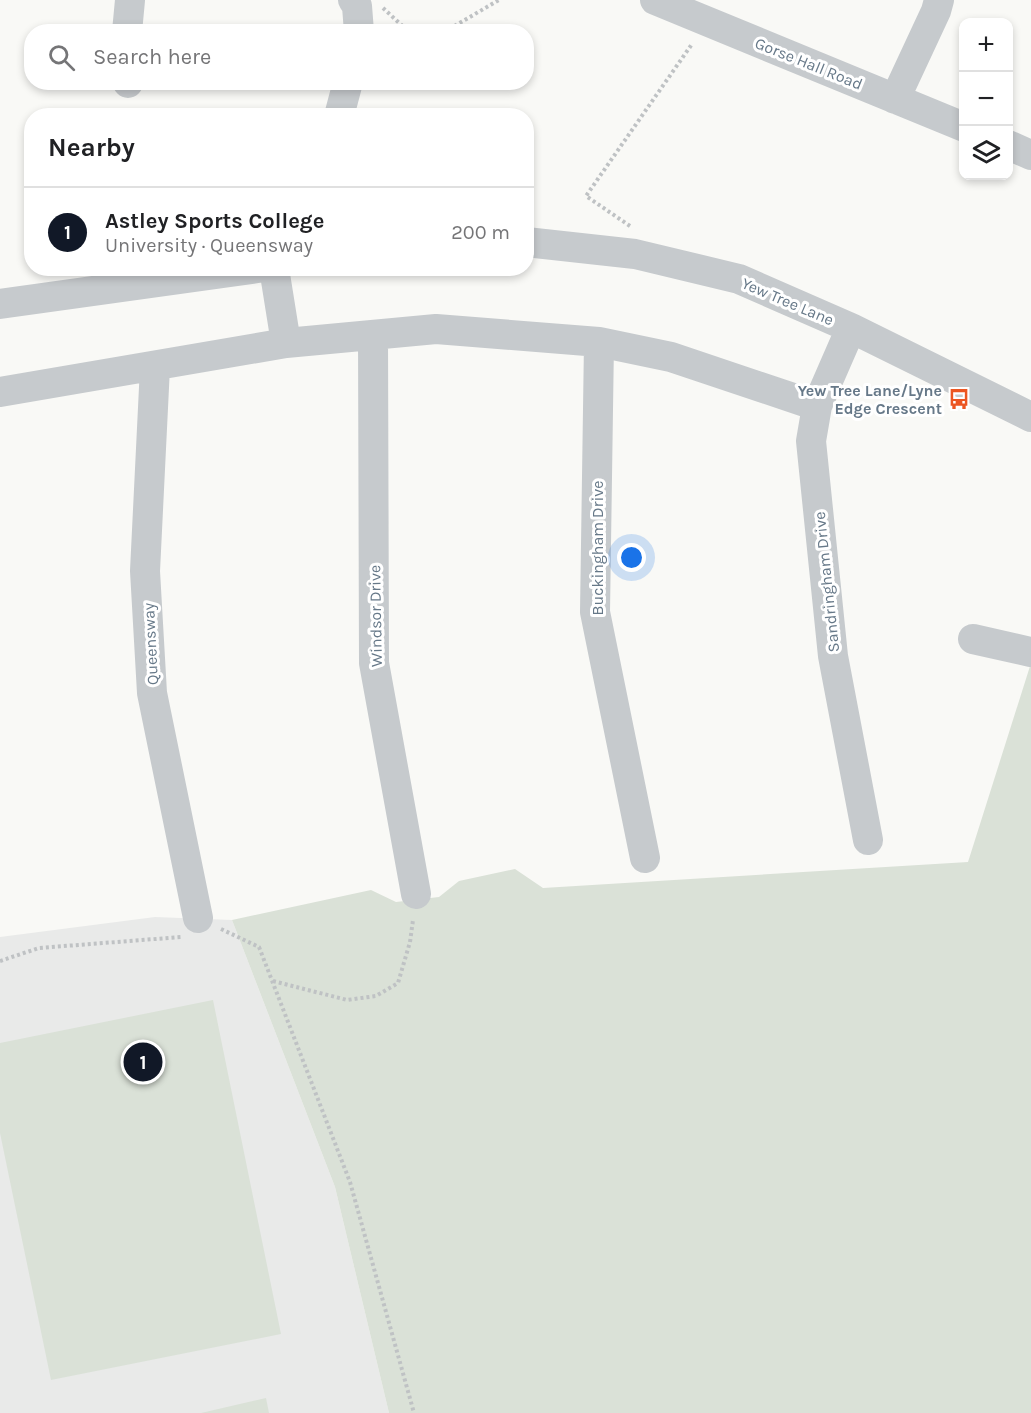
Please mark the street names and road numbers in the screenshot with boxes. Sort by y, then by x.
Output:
street label: Gorse Hall Road [752,33,865,94]
street label: Yew Tree Lane [739,273,837,329]
street label: Buckingham Drive [588,481,607,615]
street label: Sandringham Drive [810,511,843,653]
street label: Windsor Drive [365,565,386,667]
street label: Queensway [139,602,162,686]

